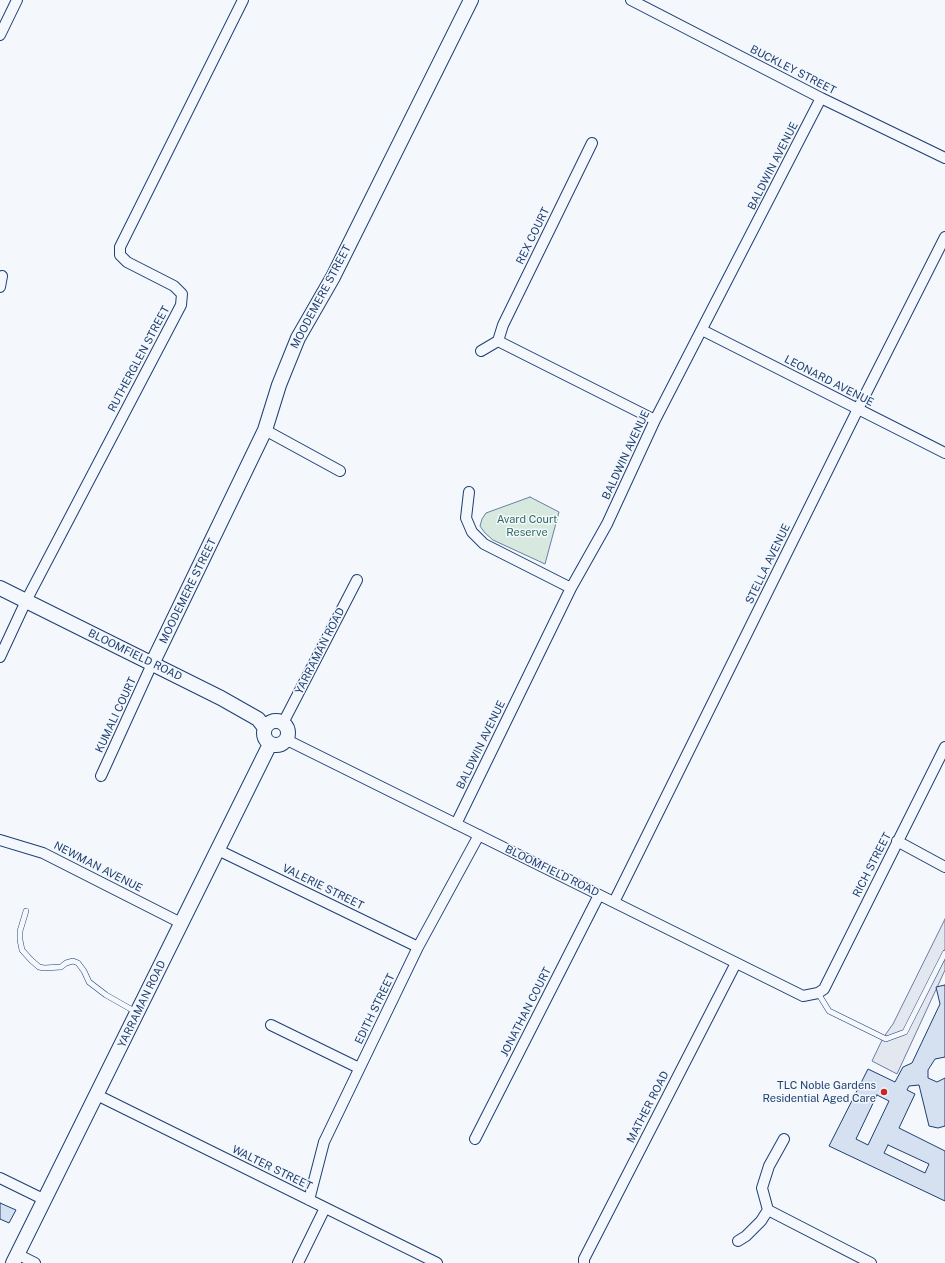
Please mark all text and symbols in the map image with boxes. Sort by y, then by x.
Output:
street label: BUCKLEY STREET [748,43,838,97]
street label: BALDWIN AVENUE [745,120,801,212]
street label: REX COURT [514,205,552,267]
street label: MOODEMERE STREET [288,243,354,351]
street label: RUTHERGLEN STREET [105,304,173,414]
street label: LEONARD AVENUE [782,353,876,409]
street label: BALDWIN AVENUE [600,408,652,502]
park label: Avard Court Reserve [497,513,557,539]
street label: STELLA AVENUE [743,522,793,606]
street label: MOODEMERE STREET [157,536,219,646]
street label: YARRAMAN ROAD [292,606,348,696]
street label: BLOOMFIELD ROAD [86,626,184,684]
street label: KUMALI COURT [93,675,139,755]
street label: BALDWIN AVENUE [454,698,508,792]
street label: RICH STREET [850,830,894,900]
street label: NEWMAN AVENUE [51,839,145,895]
street label: BLOOMFIELD ROAD [503,842,601,900]
street label: VALERIE STREET [280,862,366,912]
street label: YARRAMAN ROAD [115,958,169,1050]
street label: JONATHAN COURT [498,965,554,1059]
street label: EDITH STREET [352,972,398,1046]
street label: MATHER ROAD [624,1069,672,1145]
place label: TLC Noble Gardens Residential Aged Care [762,1079,876,1105]
marker: TLC Noble Gardens Residential Aged Care [879,1087,889,1097]
street label: WALTER STREET [230,1143,314,1193]

